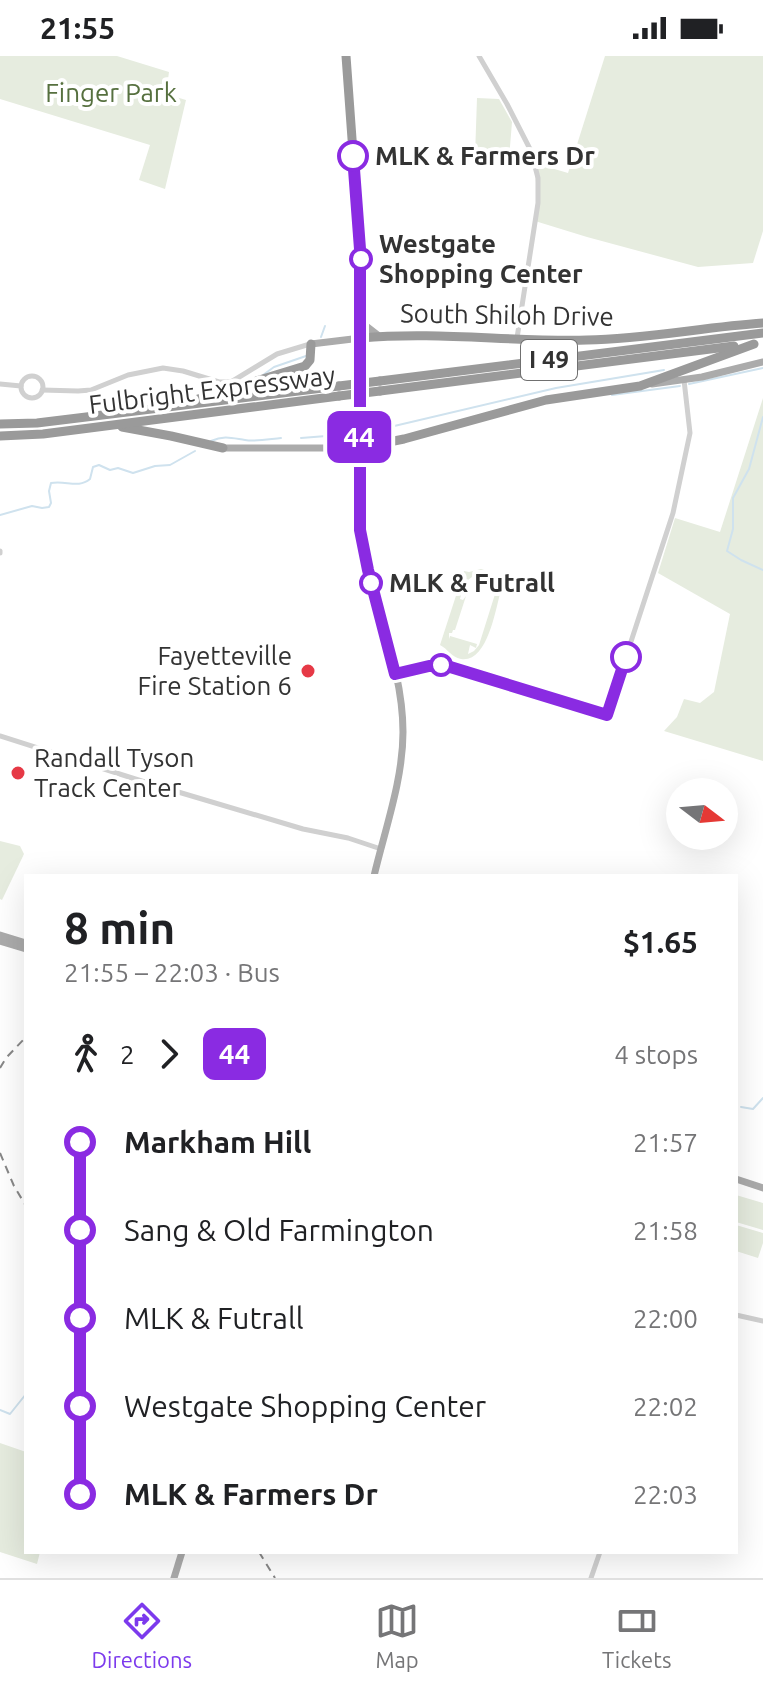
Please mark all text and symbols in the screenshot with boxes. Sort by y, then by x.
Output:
text: 21:55 [40,11,115,45]
park label: Finger Park [45,78,177,107]
marker: MLK & Farmers Dr [338,141,368,171]
place label: MLK & Farmers Dr [375,141,595,170]
place label: Westgate Shopping Center [379,229,583,288]
marker: Westgate Shopping Center [350,248,372,270]
street label: South Shiloh Drive [400,298,614,331]
road number: I 49 [521,340,577,380]
street label: Fulbright Expressway [87,360,337,419]
line badge: 44 [323,411,395,463]
text: 44 [343,421,375,452]
place label: MLK & Futrall [389,568,555,597]
marker: MLK & Futrall [360,572,382,594]
place label: Fayetteville Fire Station 6 [138,641,292,700]
unlabelled marker [611,642,641,672]
unlabelled marker [430,654,452,676]
marker: Fayetteville Fire Station 6 [299,662,317,680]
place label: Randall Tyson Track Center [34,743,194,802]
marker: Randall Tyson Track Center [9,764,27,782]
north arrow [666,778,738,850]
map controls [666,778,738,850]
text: 8 min [64,903,175,952]
text: $1.65 [623,925,698,959]
text: 21:55 – 22:03 · Bus [64,958,280,987]
icon: walk [64,1032,108,1076]
icon: forward [147,1032,191,1076]
text: 44 [219,1038,250,1069]
text: 2 [120,1040,135,1069]
text: 4 stops [614,1040,698,1069]
text: Markham Hill [124,1125,311,1159]
text: 21:57 [633,1128,698,1157]
text: Sang & Old Farmington [124,1213,434,1247]
text: 21:58 [633,1216,698,1245]
text: MLK & Futrall [124,1301,304,1335]
text: 22:00 [633,1304,698,1333]
text: Westgate Shopping Center [124,1389,486,1423]
text: 22:02 [633,1392,698,1421]
text: MLK & Farmers Dr [124,1477,378,1511]
text: 22:03 [633,1480,698,1509]
tab: Directions [92,1599,192,1672]
tab: Map [375,1599,419,1672]
tab: Tickets [602,1599,671,1672]

